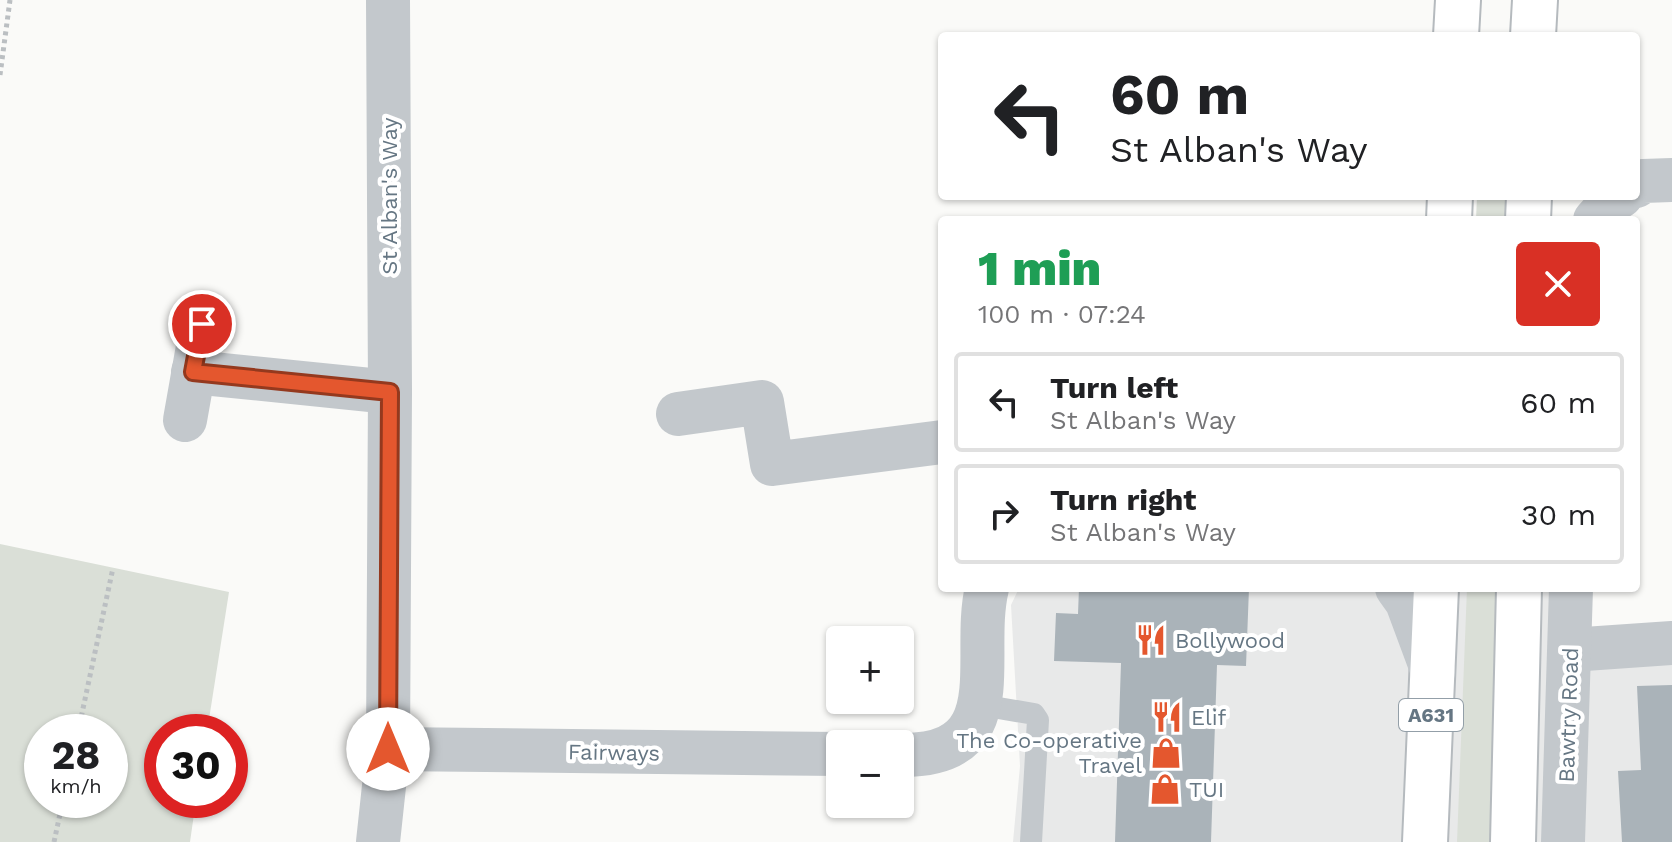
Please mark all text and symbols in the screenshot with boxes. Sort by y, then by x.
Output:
text: 60 m [1110,62,1249,128]
icon: left [978,64,1082,168]
street label: St Alban's Way [377,117,402,275]
text: St Alban's Way [1110,129,1368,171]
text: 1 min [978,240,1101,297]
button: close [1516,242,1600,326]
pin [168,290,236,358]
text: 100 m · 07:24 [978,299,1146,329]
icon: arrive [180,302,224,346]
text: Turn left [1050,370,1178,405]
icon: left [982,380,1026,424]
text: 60 m [1520,385,1596,420]
text: St Alban's Way [1050,405,1236,435]
text: Turn right [1050,482,1196,517]
icon: right [982,492,1026,536]
text: 30 m [1521,497,1596,532]
text: St Alban's Way [1050,517,1236,547]
restaurant icon: Bollywood [1134,623,1168,657]
map controls [826,626,914,818]
button: + [826,626,914,714]
place label: Bollywood [1175,628,1285,653]
street label: Bawtry Road [1554,647,1583,783]
road number: A631 [1399,699,1463,731]
restaurant icon: Elif [1150,700,1184,734]
place label: Elif [1191,705,1227,730]
position arrow [346,707,430,791]
speed limit sign: 30 [144,714,248,818]
place label: The Co-operative Travel [956,728,1142,778]
button: − [826,730,914,818]
text: 28 [52,732,100,779]
shop icon: The Co-operative Travel [1149,736,1183,770]
street label: Fairways [568,739,660,766]
shop icon: TUI [1148,772,1182,806]
text: km/h [50,774,102,798]
place label: TUI [1189,777,1224,802]

